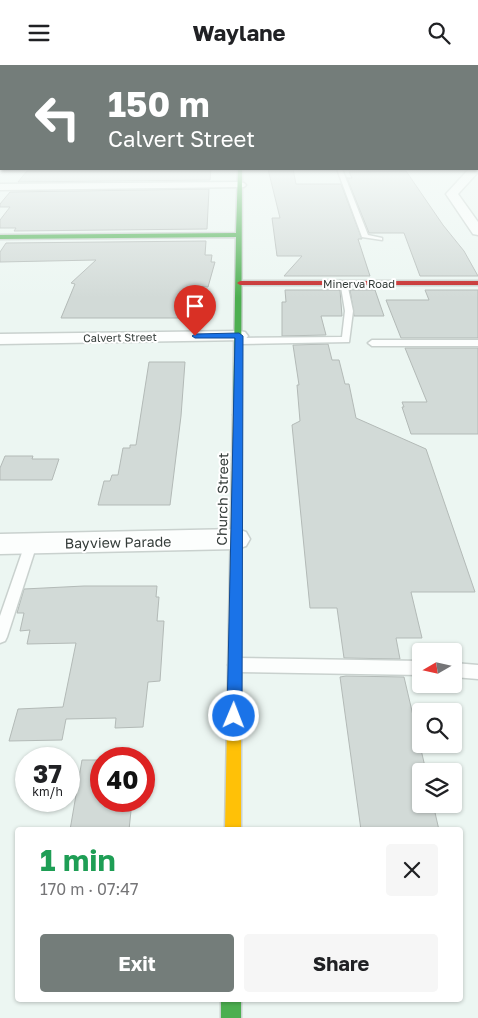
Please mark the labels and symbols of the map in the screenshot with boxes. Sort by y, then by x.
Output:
street label: Minerva Road [323,277,395,290]
pin [174,285,216,336]
street label: Calvert Street [83,330,157,344]
street label: Church Street [213,452,231,546]
street label: Bayview Parade [65,533,171,551]
north arrow [412,643,462,693]
position arrow [207,689,259,741]
speed limit sign: 40 [90,747,155,812]

